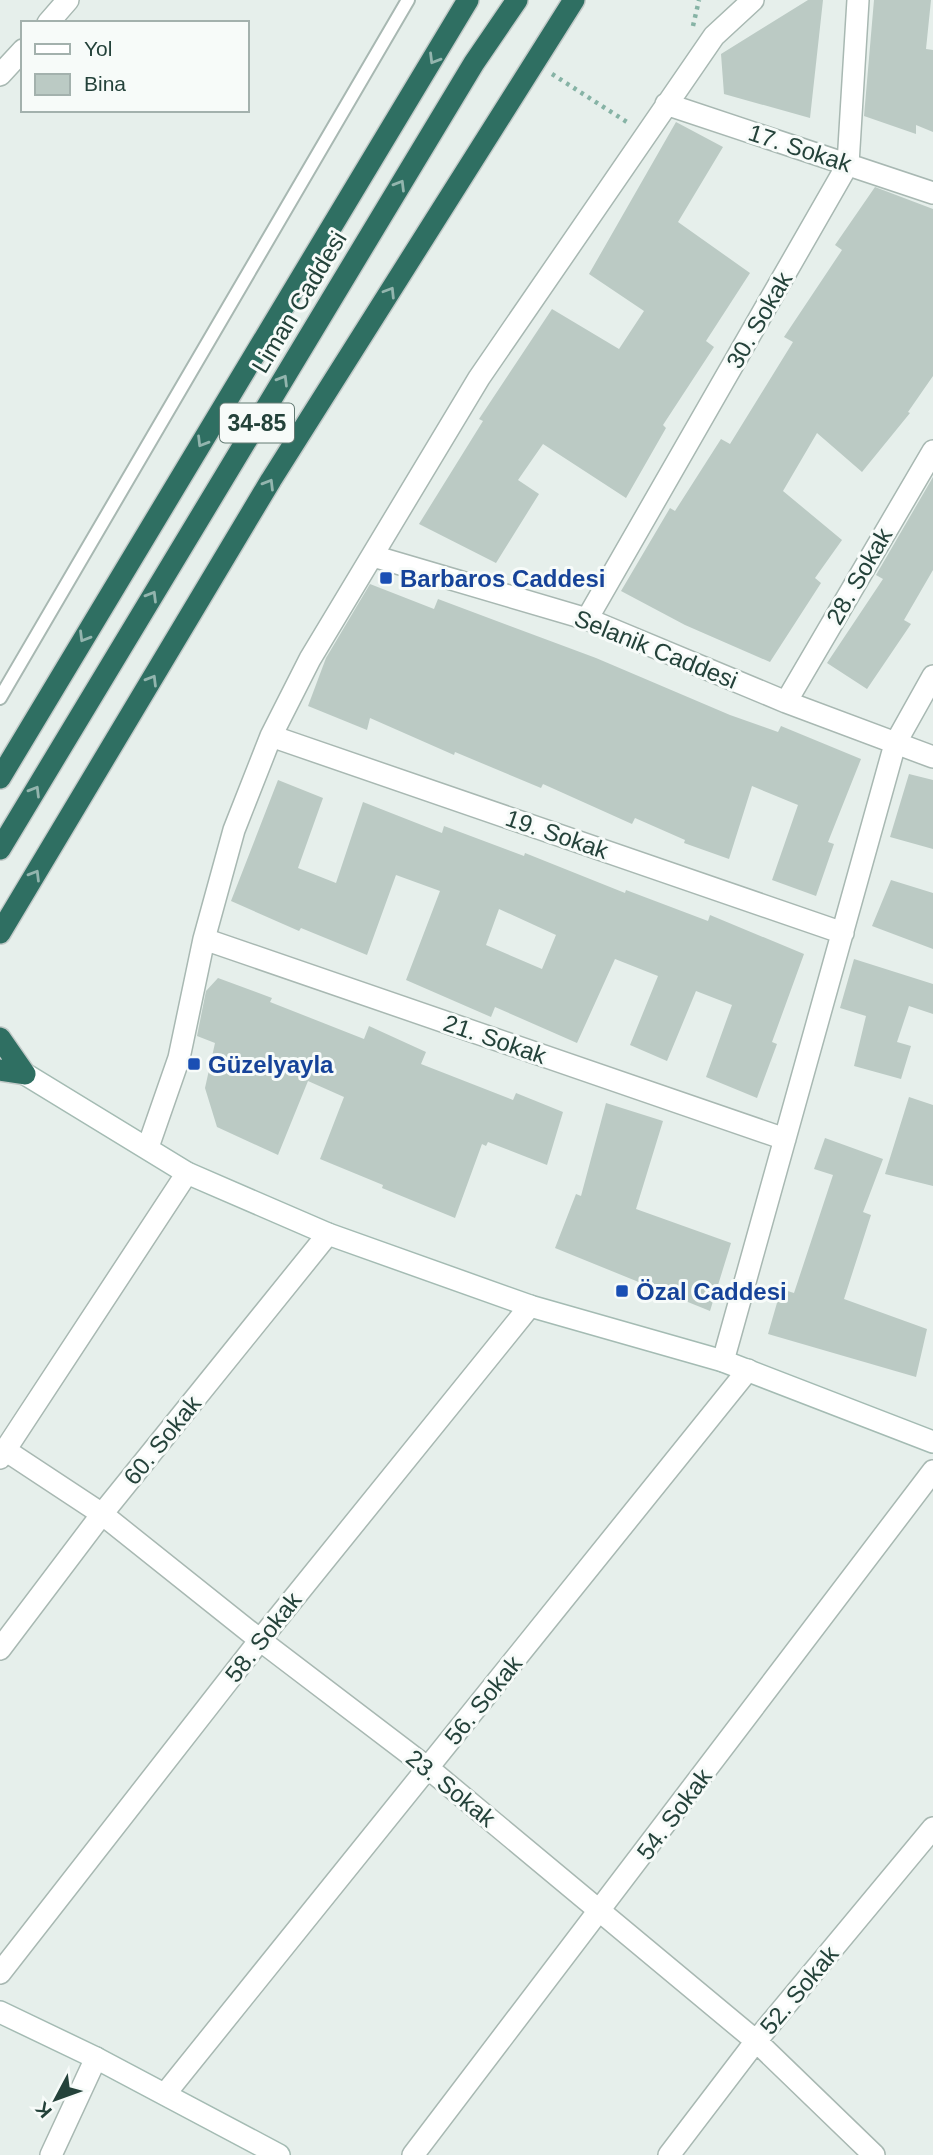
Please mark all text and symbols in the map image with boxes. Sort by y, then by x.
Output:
legend [21,21,248,112]
text: Yol [84,37,112,60]
one-way arrow [429,52,442,65]
text: Bina [84,72,126,95]
street label: 17. Sokak [745,119,856,178]
one-way arrow [392,180,405,193]
street label: Liman Caddesi [246,226,352,378]
street label: 30. Sokak [721,266,798,373]
one-way arrow [382,287,394,300]
one-way arrow [274,375,287,388]
road number: 34-85 [220,404,294,442]
one-way arrow [197,435,210,448]
one-way arrow [260,479,273,492]
street label: 28. Sokak [821,522,898,629]
place label: Barbaros Caddesi [400,565,605,592]
marker: Barbaros Caddesi [378,570,394,586]
one-way arrow [144,590,157,603]
street label: Selanik Caddesi [571,604,741,694]
one-way arrow [80,630,93,643]
one-way arrow [144,674,157,687]
one-way arrow [27,785,40,798]
street label: 19. Sokak [502,804,613,864]
one-way arrow [27,869,40,882]
street label: 21. Sokak [440,1009,551,1069]
place label: Güzelyayla [208,1051,334,1078]
marker: Güzelyayla [186,1056,202,1072]
place label: Özal Caddesi [636,1278,787,1305]
marker: Özal Caddesi [614,1283,630,1299]
street label: 60. Sokak [118,1389,207,1490]
street label: 58. Sokak [220,1586,307,1687]
street label: 56. Sokak [439,1649,528,1750]
street label: 23. Sokak [401,1744,502,1833]
street label: 54. Sokak [631,1762,718,1865]
street label: 52. Sokak [754,1940,844,2040]
north arrow [21,2064,91,2134]
text: K [31,2098,56,2122]

